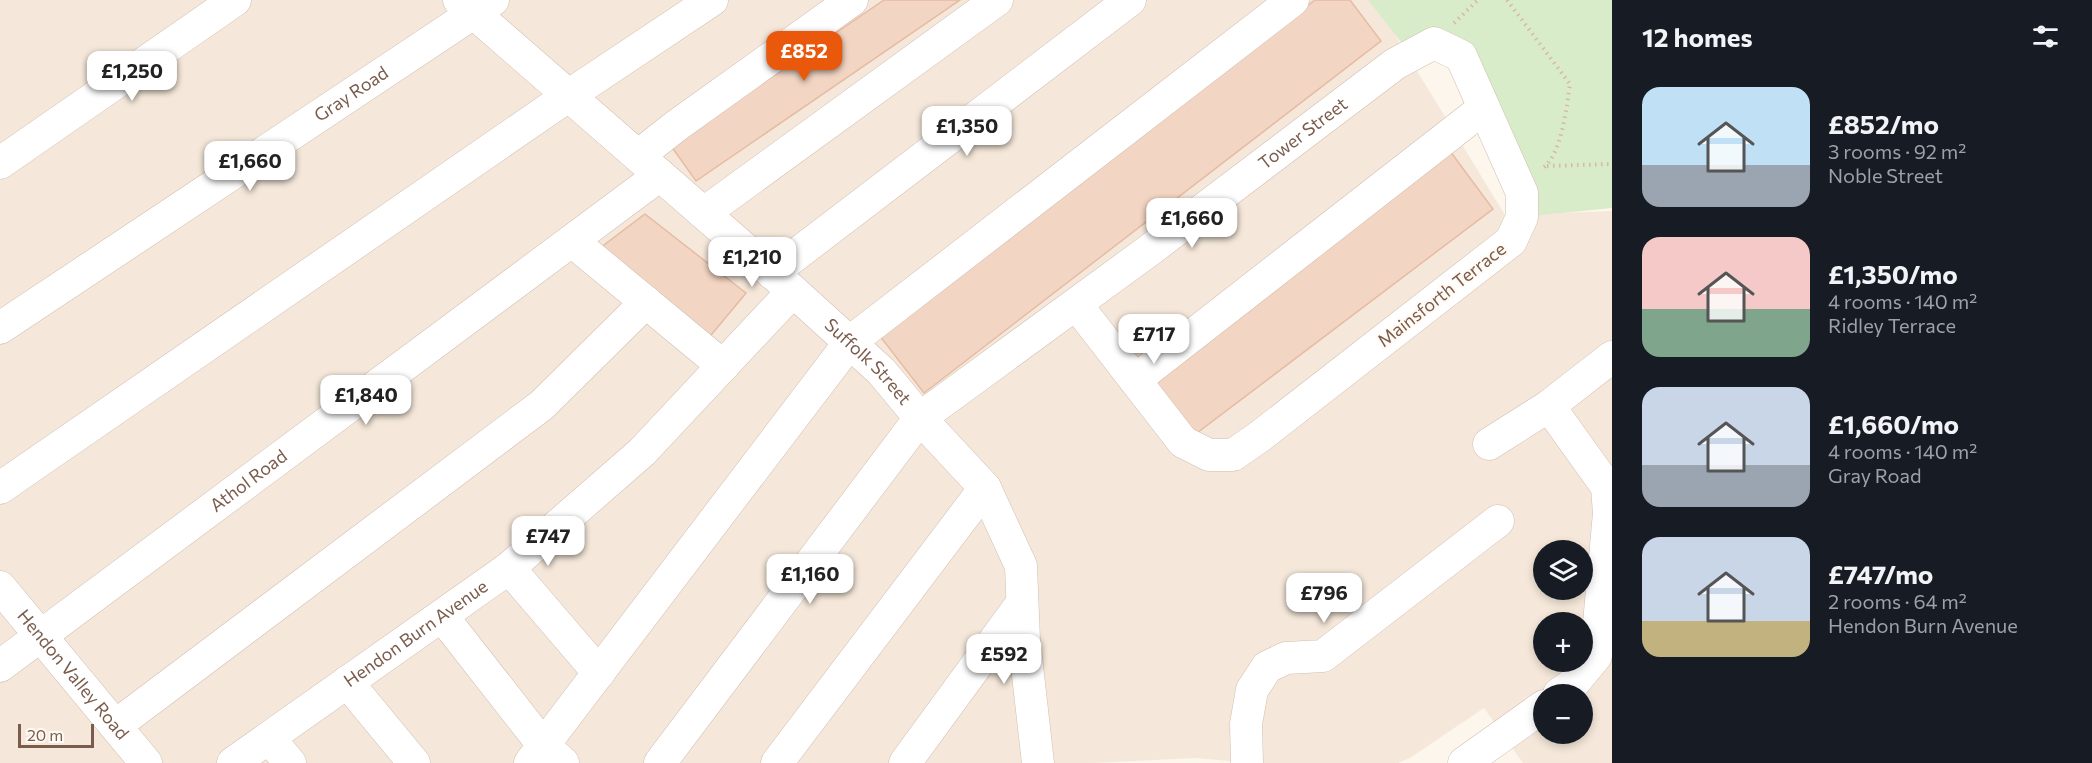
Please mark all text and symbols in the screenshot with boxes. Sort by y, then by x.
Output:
icon: filters [2029,20,2062,53]
text: 12 homes [1642,21,1753,52]
pin: £852 [768,31,840,82]
text: £852 [780,38,828,62]
pin: £1,250 [83,51,181,102]
text: £1,250 [101,58,163,82]
street label: Gray Road [310,61,392,126]
street label: Tower Street [1254,92,1351,174]
pin: £1,350 [918,106,1016,157]
text: £852/mo [1828,108,1939,139]
icon: home [1690,111,1762,183]
text: £1,350 [936,113,998,137]
text: 3 rooms · 92 m² [1828,139,1966,163]
pin: £1,660 [201,141,299,192]
text: £1,660 [218,148,282,172]
text: Noble Street [1828,163,1943,187]
pin: £1,660 [1143,198,1241,249]
text: £1,660 [1160,205,1224,229]
pin: £1,210 [703,237,801,288]
street label: Mainsforth Terrace [1373,237,1510,351]
text: £1,210 [722,244,782,268]
text: £1,350/mo [1828,258,1958,289]
icon: home [1690,261,1762,333]
text: 4 rooms · 140 m² [1828,289,1977,313]
street label: Suffolk Street [821,313,916,409]
text: Ridley Terrace [1828,313,1956,337]
pin: £717 [1118,314,1190,365]
text: £717 [1132,321,1176,345]
pin: £1,840 [317,375,415,426]
text: £1,840 [334,382,398,406]
text: £1,660/mo [1828,408,1959,439]
icon: home [1690,411,1762,483]
text: 4 rooms · 140 m² [1828,439,1977,463]
street label: Athol Road [205,444,291,516]
text: Gray Road [1828,463,1922,487]
pin: £747 [512,516,584,567]
text: £747 [526,523,570,547]
map controls [1533,540,1593,744]
button: layers [1533,540,1593,600]
pin: £1,160 [761,554,859,605]
text: £747/mo [1828,558,1933,589]
text: £1,160 [781,561,839,585]
icon: home [1690,561,1762,633]
pin: £796 [1288,573,1360,624]
street label: Hendon Burn Avenue [339,575,492,691]
text: £796 [1300,580,1348,604]
text: 2 rooms · 64 m² [1828,589,1967,613]
street label: Hendon Valley Road [13,605,134,744]
button: + [1533,612,1593,672]
text: Hendon Burn Avenue [1828,613,2018,637]
pin: £592 [968,634,1040,685]
text: £592 [980,641,1028,665]
button: − [1533,684,1593,744]
scale bar [18,721,94,748]
text: 20 m [27,725,63,744]

